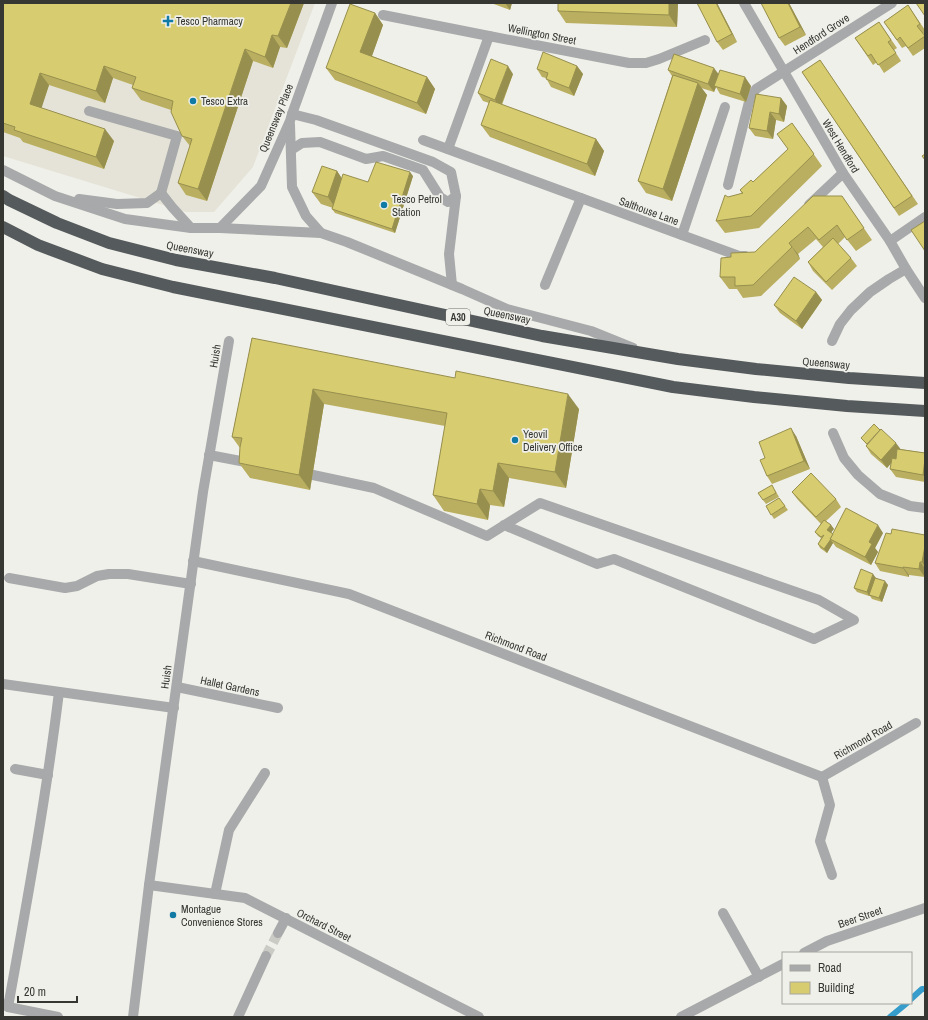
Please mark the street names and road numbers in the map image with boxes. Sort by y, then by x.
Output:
street label: Hendford Grove [790,11,852,57]
street label: Wellington Street [507,21,578,48]
street label: Queensway Place [256,82,296,154]
street label: West Hendford [820,117,862,175]
street label: Salthouse Lane [617,194,681,228]
street label: Queensway [165,238,215,261]
street label: Queensway [482,303,532,327]
road number: A30 [446,309,470,325]
street label: Huish [206,343,224,369]
street label: Queensway [802,354,851,372]
street label: Richmond Road [483,628,549,664]
street label: Huish [157,664,175,690]
street label: Hallet Gardens [199,673,261,699]
street label: Richmond Road [831,718,895,762]
street label: Beer Street [836,903,884,931]
street label: Orchard Street [294,905,354,945]

